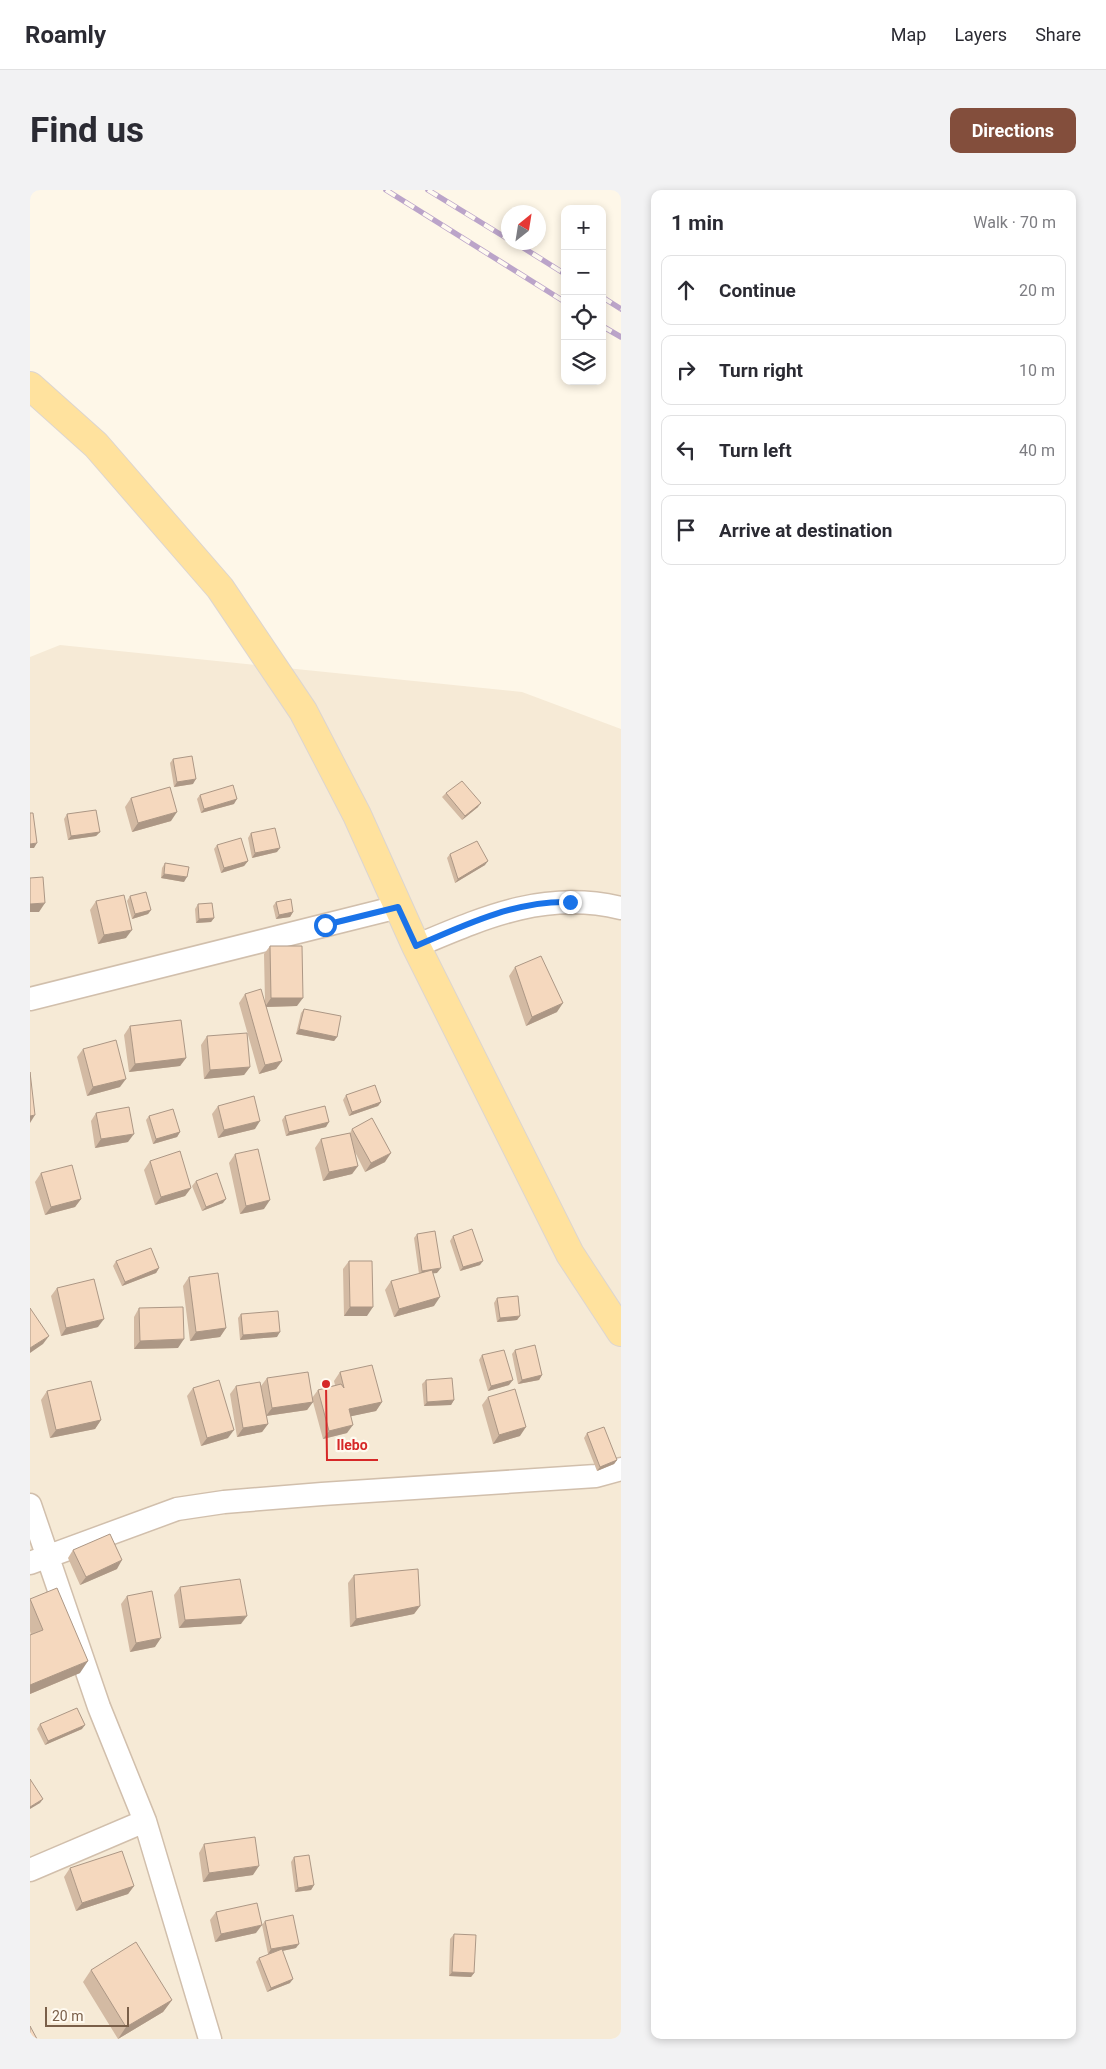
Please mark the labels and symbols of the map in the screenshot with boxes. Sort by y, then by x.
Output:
north arrow [501,205,546,250]
route end [559,891,582,914]
route start [314,914,337,937]
callout: Ilebo [327,1431,378,1460]
text: Ilebo [336,1437,368,1453]
scale bar [45,2004,129,2027]

